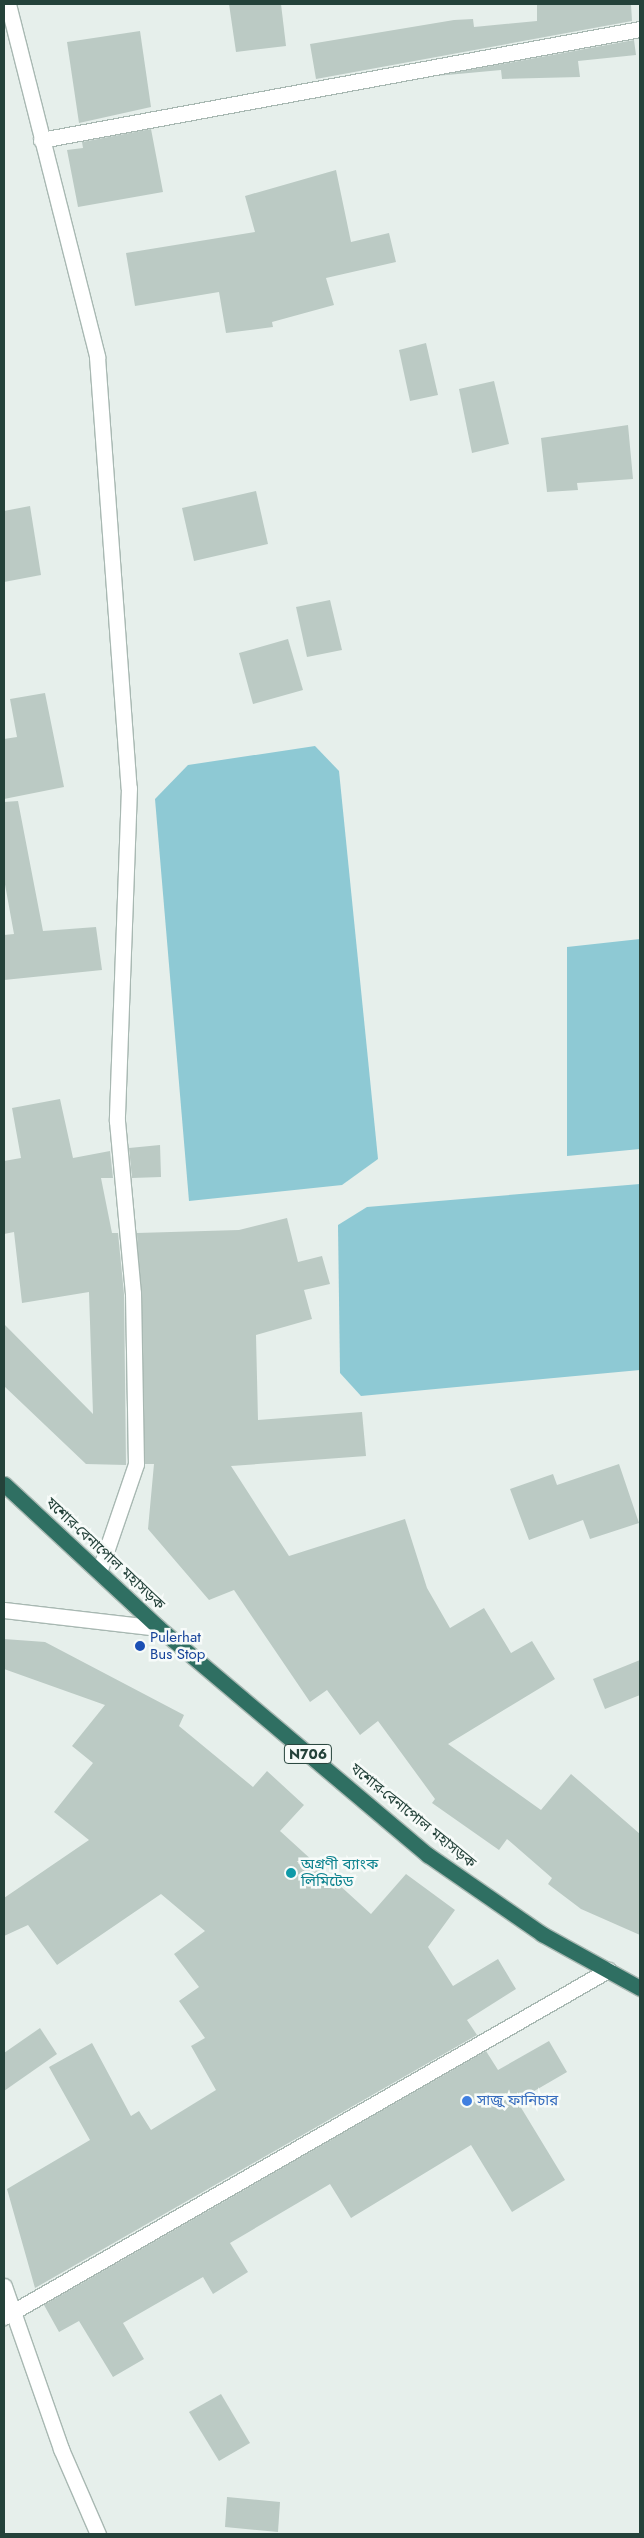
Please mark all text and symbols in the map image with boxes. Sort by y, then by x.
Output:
street label: যশোর-বেনাপোল মহাসড়ক [42,1494,168,1614]
place label: Pulerhat Bus Stop [150,1628,205,1663]
marker: Pulerhat Bus Stop [134,1640,146,1652]
road number: N706 [283,1742,333,1766]
street label: যশোর-বেনাপোল মহাসড়ক [347,1760,479,1872]
place label: অগ্রণী ব্যাংক লিমিটেড [301,1855,378,1890]
marker: অগ্রণী ব্যাংক লিমিটেড [285,1867,297,1879]
place label: সাজু ফানিচার [477,2092,558,2110]
marker: সাজু ফানিচার [461,2095,473,2107]

